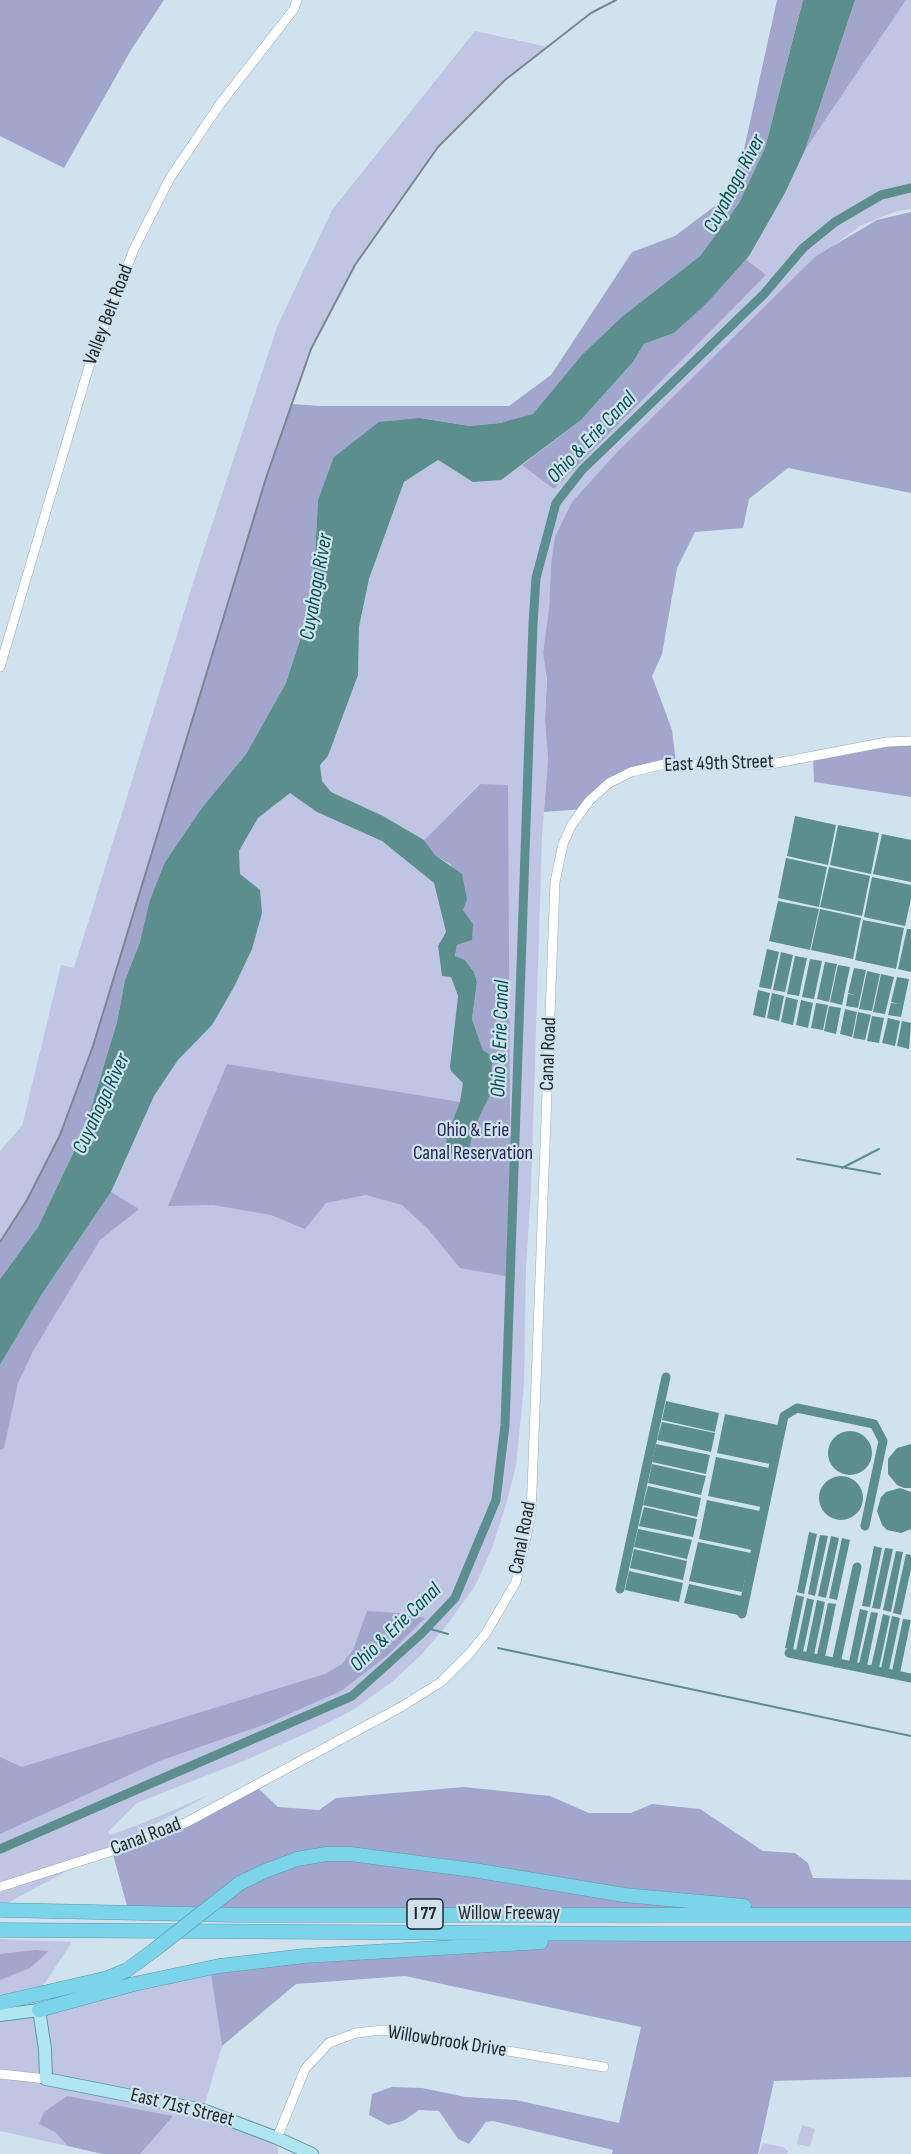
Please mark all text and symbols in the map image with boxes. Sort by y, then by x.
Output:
water label: Cuyahoga River [699,131,771,237]
street label: Valley Belt Road [79,261,139,369]
water label: Ohio & Erie Canal [542,387,642,489]
water label: Cuyahoga River [295,532,339,642]
street label: East 49th Street [664,750,774,778]
water label: Ohio & Erie Canal [486,980,516,1098]
street label: Canal Road [536,1017,562,1091]
water label: Cuyahoga River [68,1050,136,1158]
park label: Ohio & Erie Canal Reservation [413,1119,533,1166]
street label: Canal Road [504,1500,542,1576]
water label: Ohio & Erie Canal [345,1578,447,1678]
street label: Canal Road [107,1813,185,1861]
road number: I 77 [407,1899,443,1929]
street label: Willow Freeway [458,1902,560,1926]
street label: Willowbrook Drive [386,2021,508,2063]
street label: East 71st Street [128,2084,236,2132]

